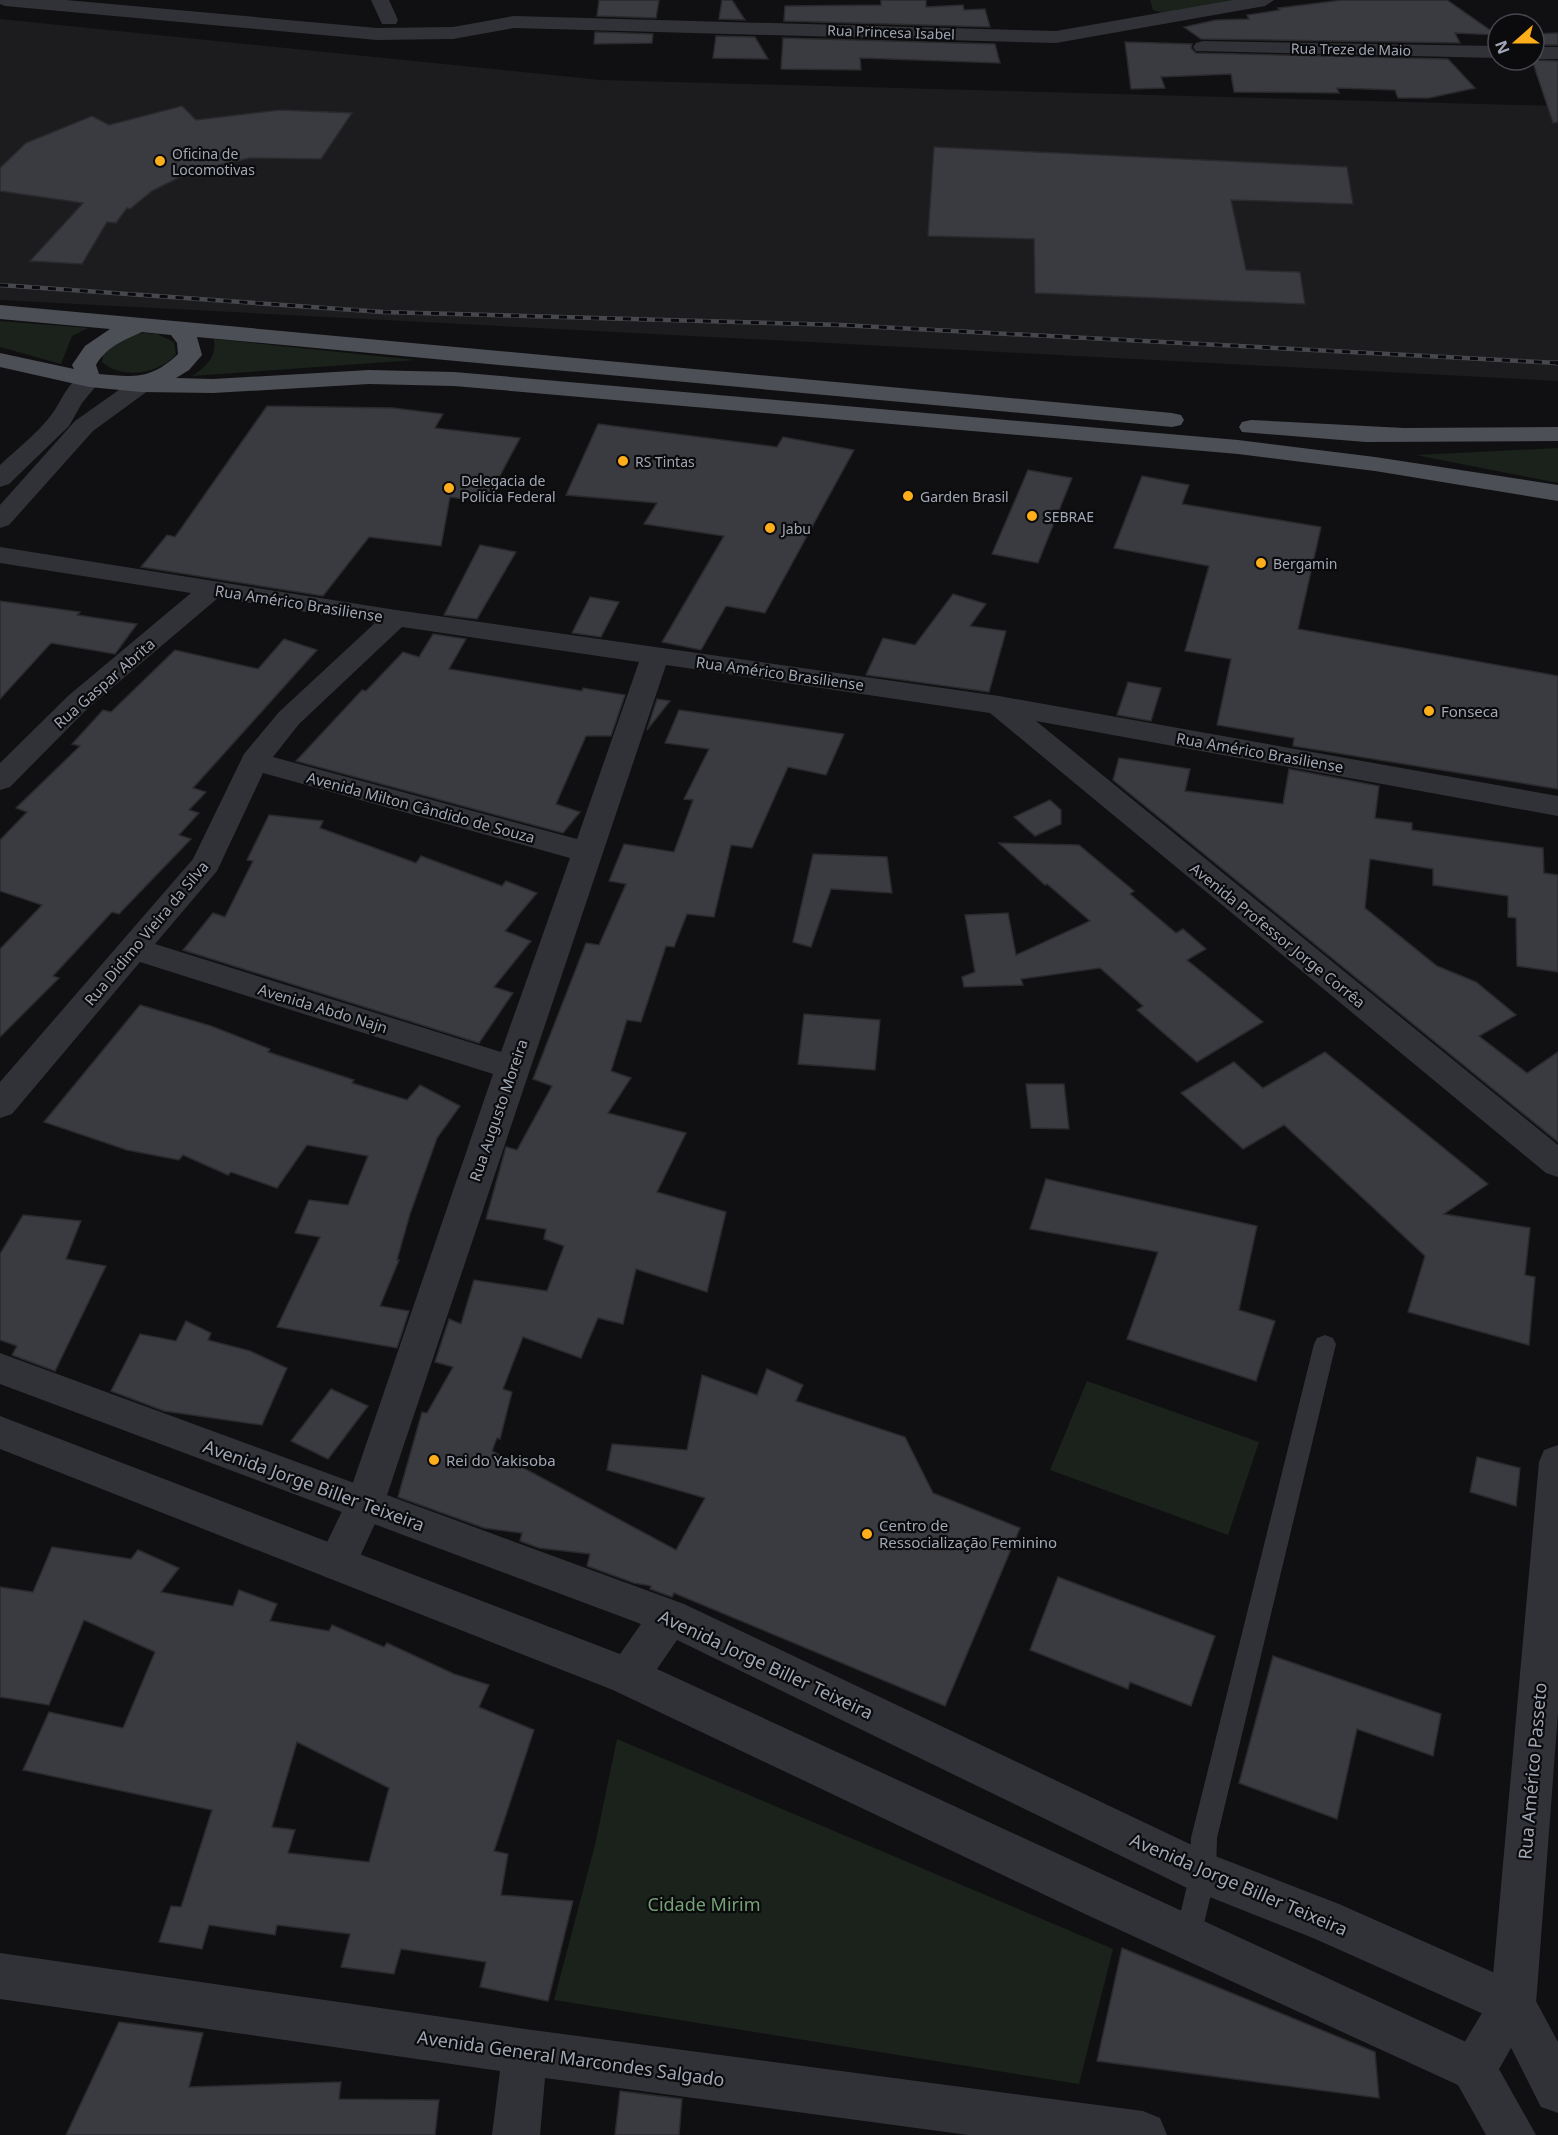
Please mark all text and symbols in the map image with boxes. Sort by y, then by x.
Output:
north arrow [1486,12,1546,72]
street label: Rua Princesa Isabel [827,20,955,44]
text: N [1489,37,1515,57]
street label: Rua Treze de Maio [1291,38,1411,60]
place label: Oficina de Locomotivas [172,144,255,179]
marker: Oficina de Locomotivas [153,154,167,168]
place label: RS Tintas [635,452,695,471]
marker: RS Tintas [616,454,630,468]
place label: Delegacia de Polícia Federal [461,471,556,506]
marker: Delegacia de Polícia Federal [442,481,456,495]
place label: Garden Brasil [920,487,1009,506]
marker: Garden Brasil [901,489,915,503]
place label: SEBRAE [1044,507,1094,526]
marker: SEBRAE [1025,509,1039,523]
place label: Jabu [780,519,811,538]
marker: Jabu [763,521,777,535]
place label: Bergamin [1273,554,1337,573]
marker: Bergamin [1254,556,1268,570]
street label: Rua Américo Brasiliense [214,580,384,626]
street label: Rua Gaspar Abrita [49,634,159,732]
street label: Rua Américo Brasiliense [695,651,865,695]
place label: Fonseca [1441,701,1498,721]
marker: Fonseca [1422,704,1436,718]
street label: Rua Américo Brasiliense [1175,727,1345,777]
street label: Avenida Milton Cândido de Souza [305,767,537,847]
street label: Rua Didimo Vieira da Silva [80,857,212,1009]
street label: Avenida Professor Jorge Corrêa [1186,858,1370,1012]
street label: Avenida Abdo Najn [256,979,390,1037]
street label: Rua Augusto Moreira [464,1036,532,1184]
street label: Avenida Jorge Biller Teixeira [200,1434,428,1536]
place label: Rei do Yakisoba [446,1450,556,1470]
marker: Rei do Yakisoba [427,1453,441,1467]
place label: Centro de Ressocialização Feminino [879,1515,1057,1552]
marker: Centro de Ressocialização Feminino [860,1527,874,1541]
street label: Avenida Jorge Biller Teixeira [655,1604,877,1724]
street label: Rua Américo Passeto [1512,1681,1552,1861]
street label: Avenida Jorge Biller Teixeira [1127,1827,1351,1941]
park label: Cidade Mirim [648,1892,760,1916]
street label: Avenida General Marcondes Salgado [416,2025,726,2091]

